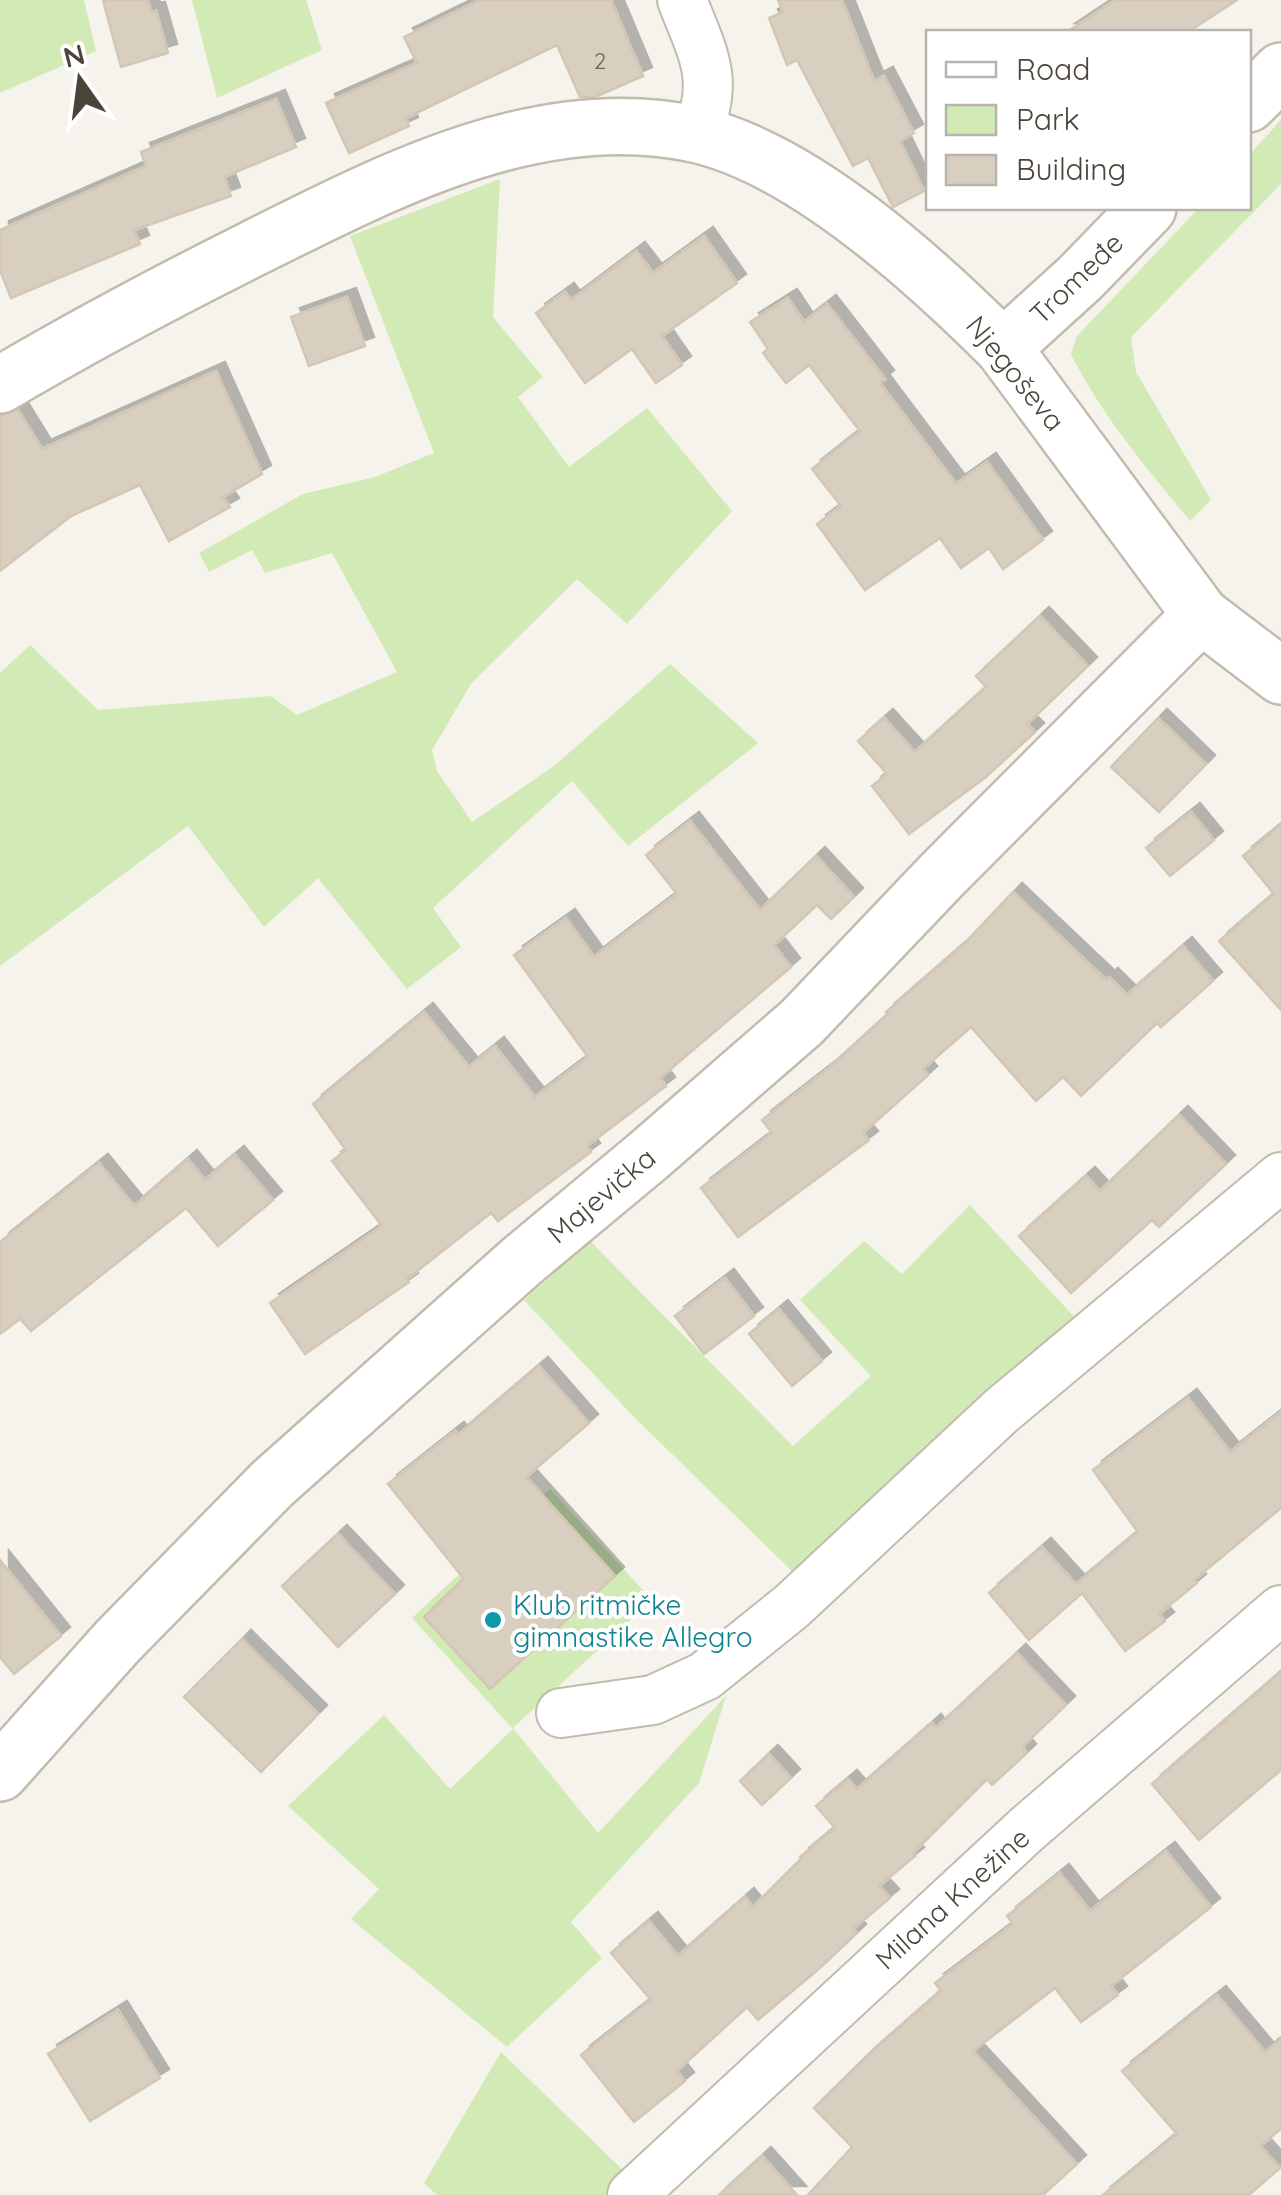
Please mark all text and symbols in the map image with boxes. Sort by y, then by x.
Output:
north arrow [30,30,130,130]
legend [926,30,1251,210]
text: N [60,36,88,75]
house number: 2 [594,47,606,75]
text: Road [1016,50,1090,88]
text: Park [1016,100,1080,138]
text: Building [1016,150,1126,188]
street label: Tromeđe [1022,225,1130,331]
street label: Njegoševa [959,308,1073,438]
street label: Majevička [540,1140,662,1250]
place label: Klub ritmičke gimnastike Allegro [513,1587,753,1654]
marker: Klub ritmičke gimnastike Allegro [482,1609,504,1631]
street label: Milana Knežine [868,1820,1036,1976]

